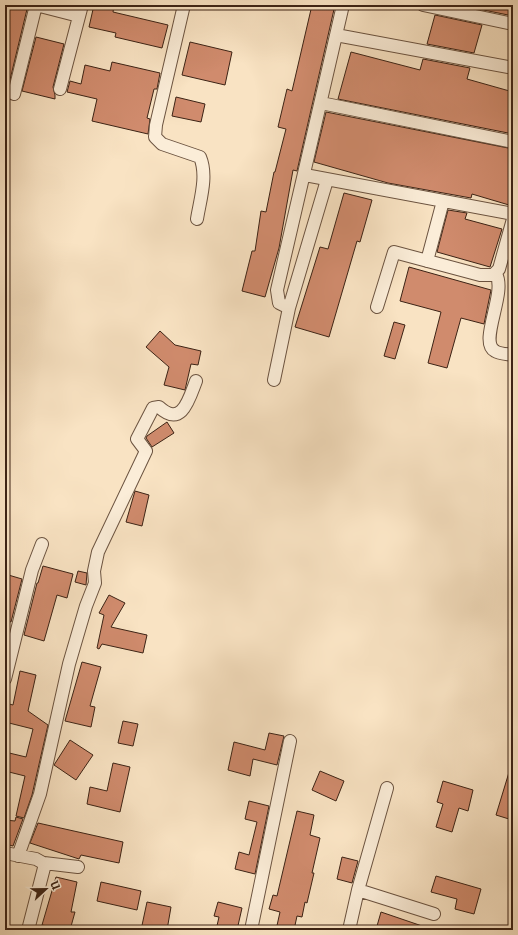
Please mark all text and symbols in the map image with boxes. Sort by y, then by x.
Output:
north arrow [26,869,66,909]
text: U [47,878,63,892]

